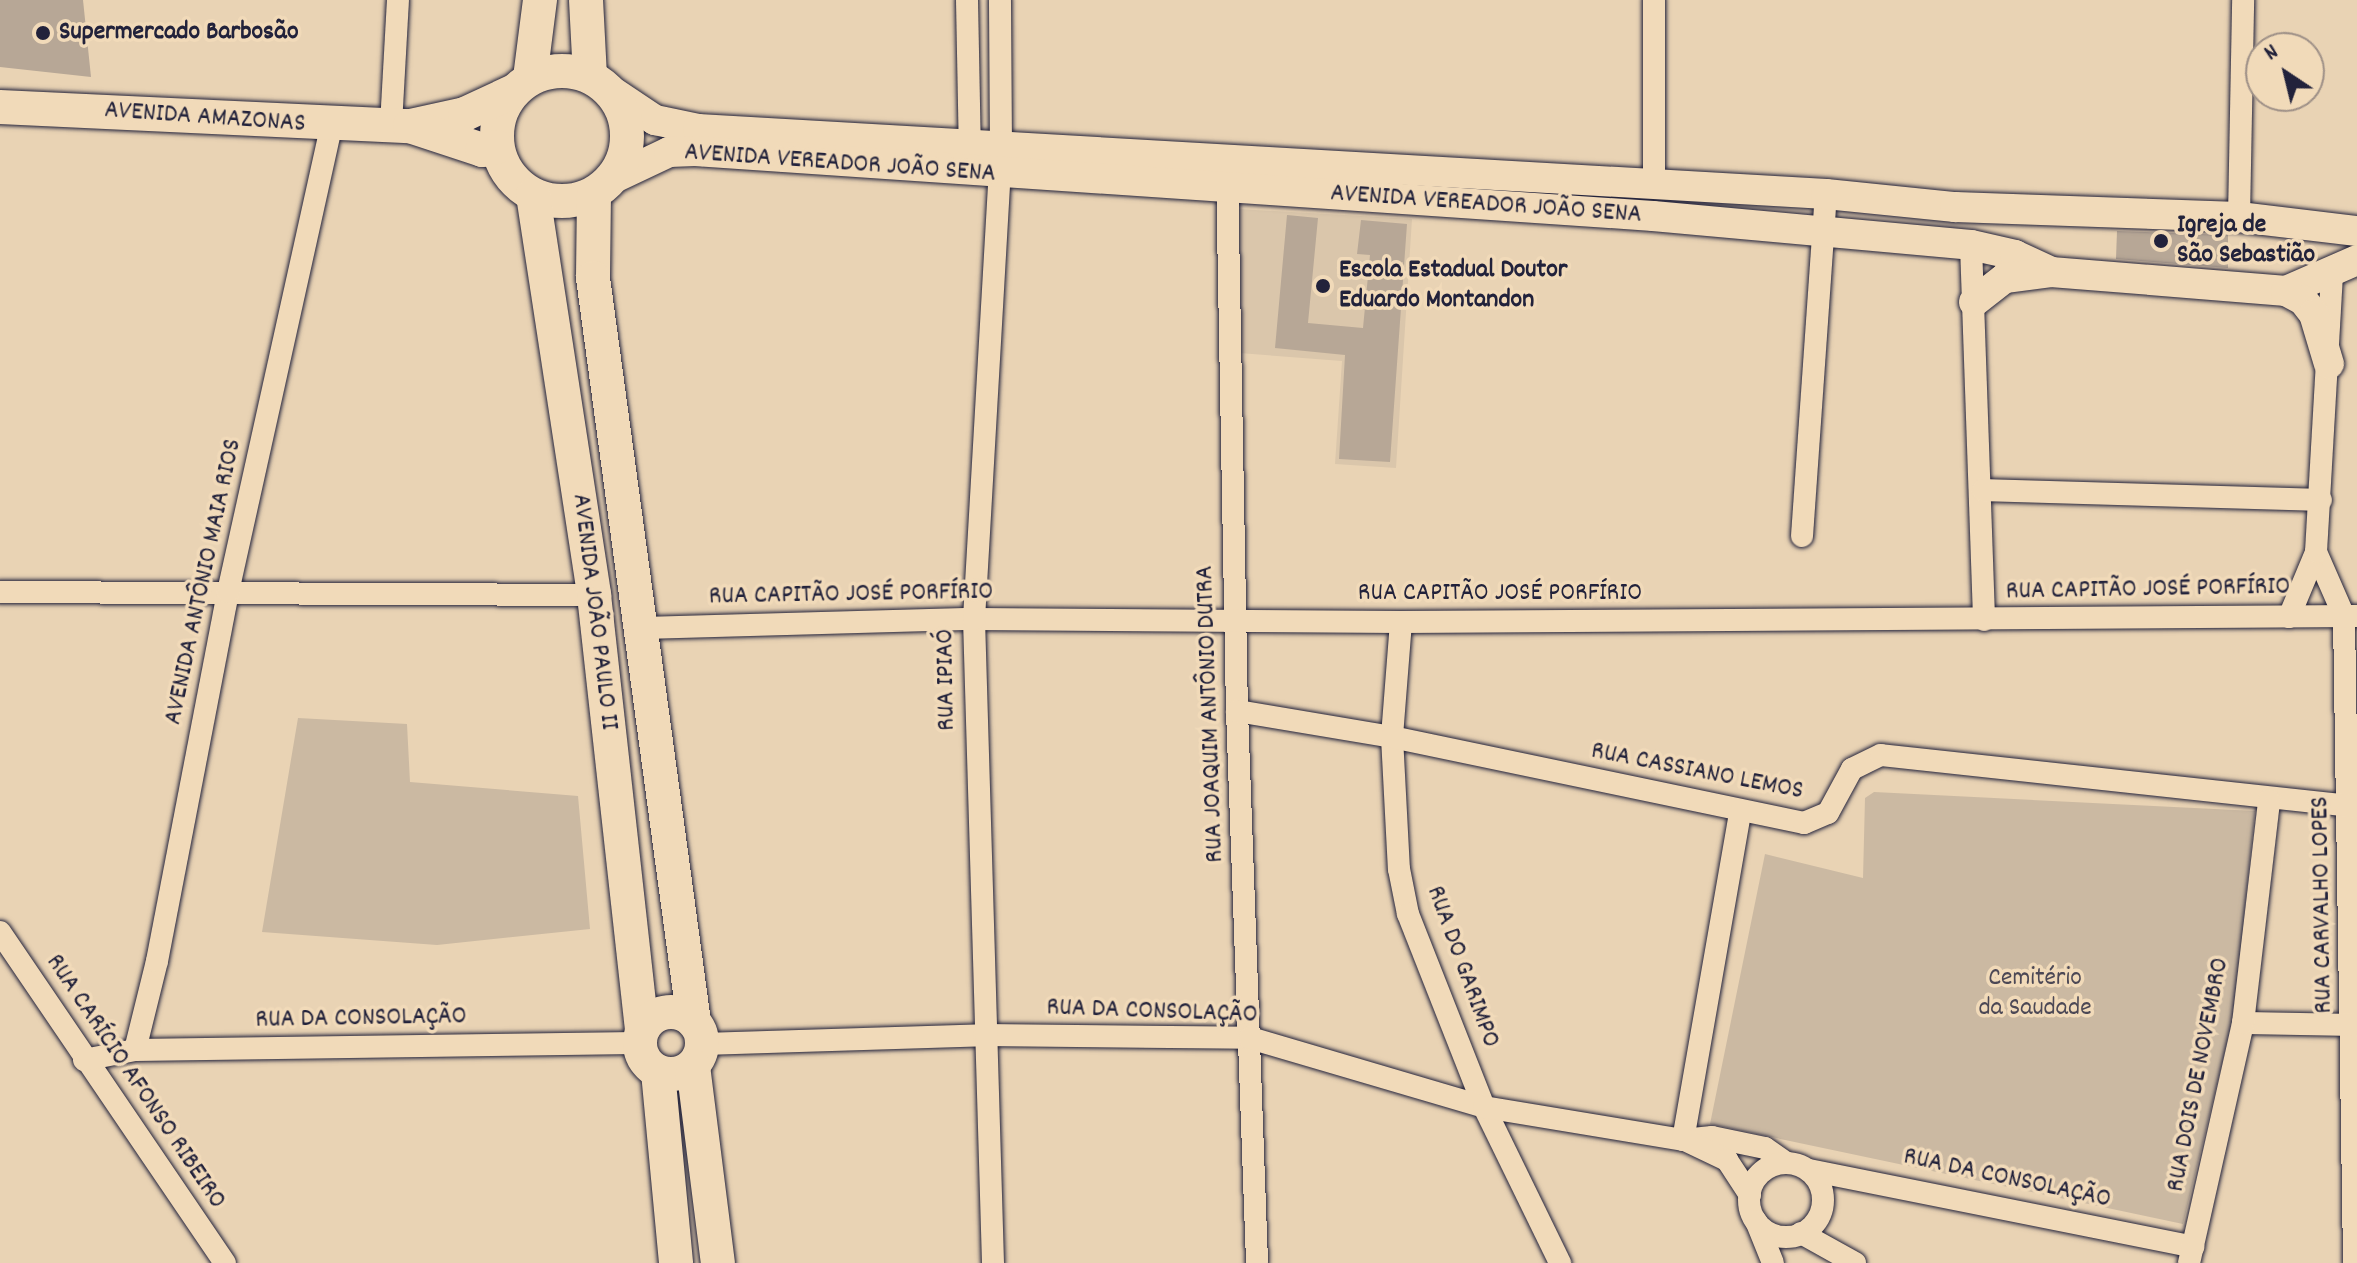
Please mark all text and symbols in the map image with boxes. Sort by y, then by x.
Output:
place label: Supermercado Barbosão [59,17,299,49]
marker: Supermercado Barbosão [34,24,52,42]
north arrow [2245,32,2325,112]
text: N [2259,38,2285,69]
street label: AVENIDA AMAZONAS [103,95,307,141]
street label: AVENIDA VEREADOR JOÃO SENA [683,138,997,190]
street label: AVENIDA VEREADOR JOÃO SENA [1329,179,1643,231]
place label: Igreja de São Sebastião [2177,210,2315,272]
marker: Igreja de São Sebastião [2152,232,2170,250]
place label: Escola Estadual Doutor Eduardo Montandon [1339,255,1567,316]
marker: Escola Estadual Doutor Eduardo Montandon [1314,277,1332,295]
street label: AVENIDA ANTÔNIO MAIA RIOS [158,436,250,728]
street label: AVENIDA JOÃO PAULO II [564,492,624,732]
street label: RUA JOAQUIM ANTÔNIO DUTRA [1190,565,1232,863]
street label: RUA CAPITÃO JOSÉ PORFÍRIO [2006,572,2290,608]
street label: RUA CAPITÃO JOSÉ PORFÍRIO [709,577,993,613]
street label: RUA CAPITÃO JOSÉ PORFÍRIO [1358,578,1642,610]
street label: RUA IPIAÓ [931,629,963,731]
street label: RUA CASSIANO LEMOS [1588,736,1806,808]
street label: RUA CARVALHO LOPES [2306,796,2340,1014]
street label: RUA DO GARIMPO [1418,882,1506,1052]
street label: RUA CARÍCIO AFONSO RIBEIRO [38,949,232,1215]
street label: RUA DOIS DE NOVEMBRO [2161,955,2237,1195]
park label: Cemitério da Saudade [1978,963,2092,1024]
street label: RUA DA CONSOLAÇÃO [1046,993,1258,1031]
street label: RUA DA CONSOLAÇÃO [255,1002,467,1036]
street label: RUA DA CONSOLAÇÃO [1900,1142,2114,1216]

